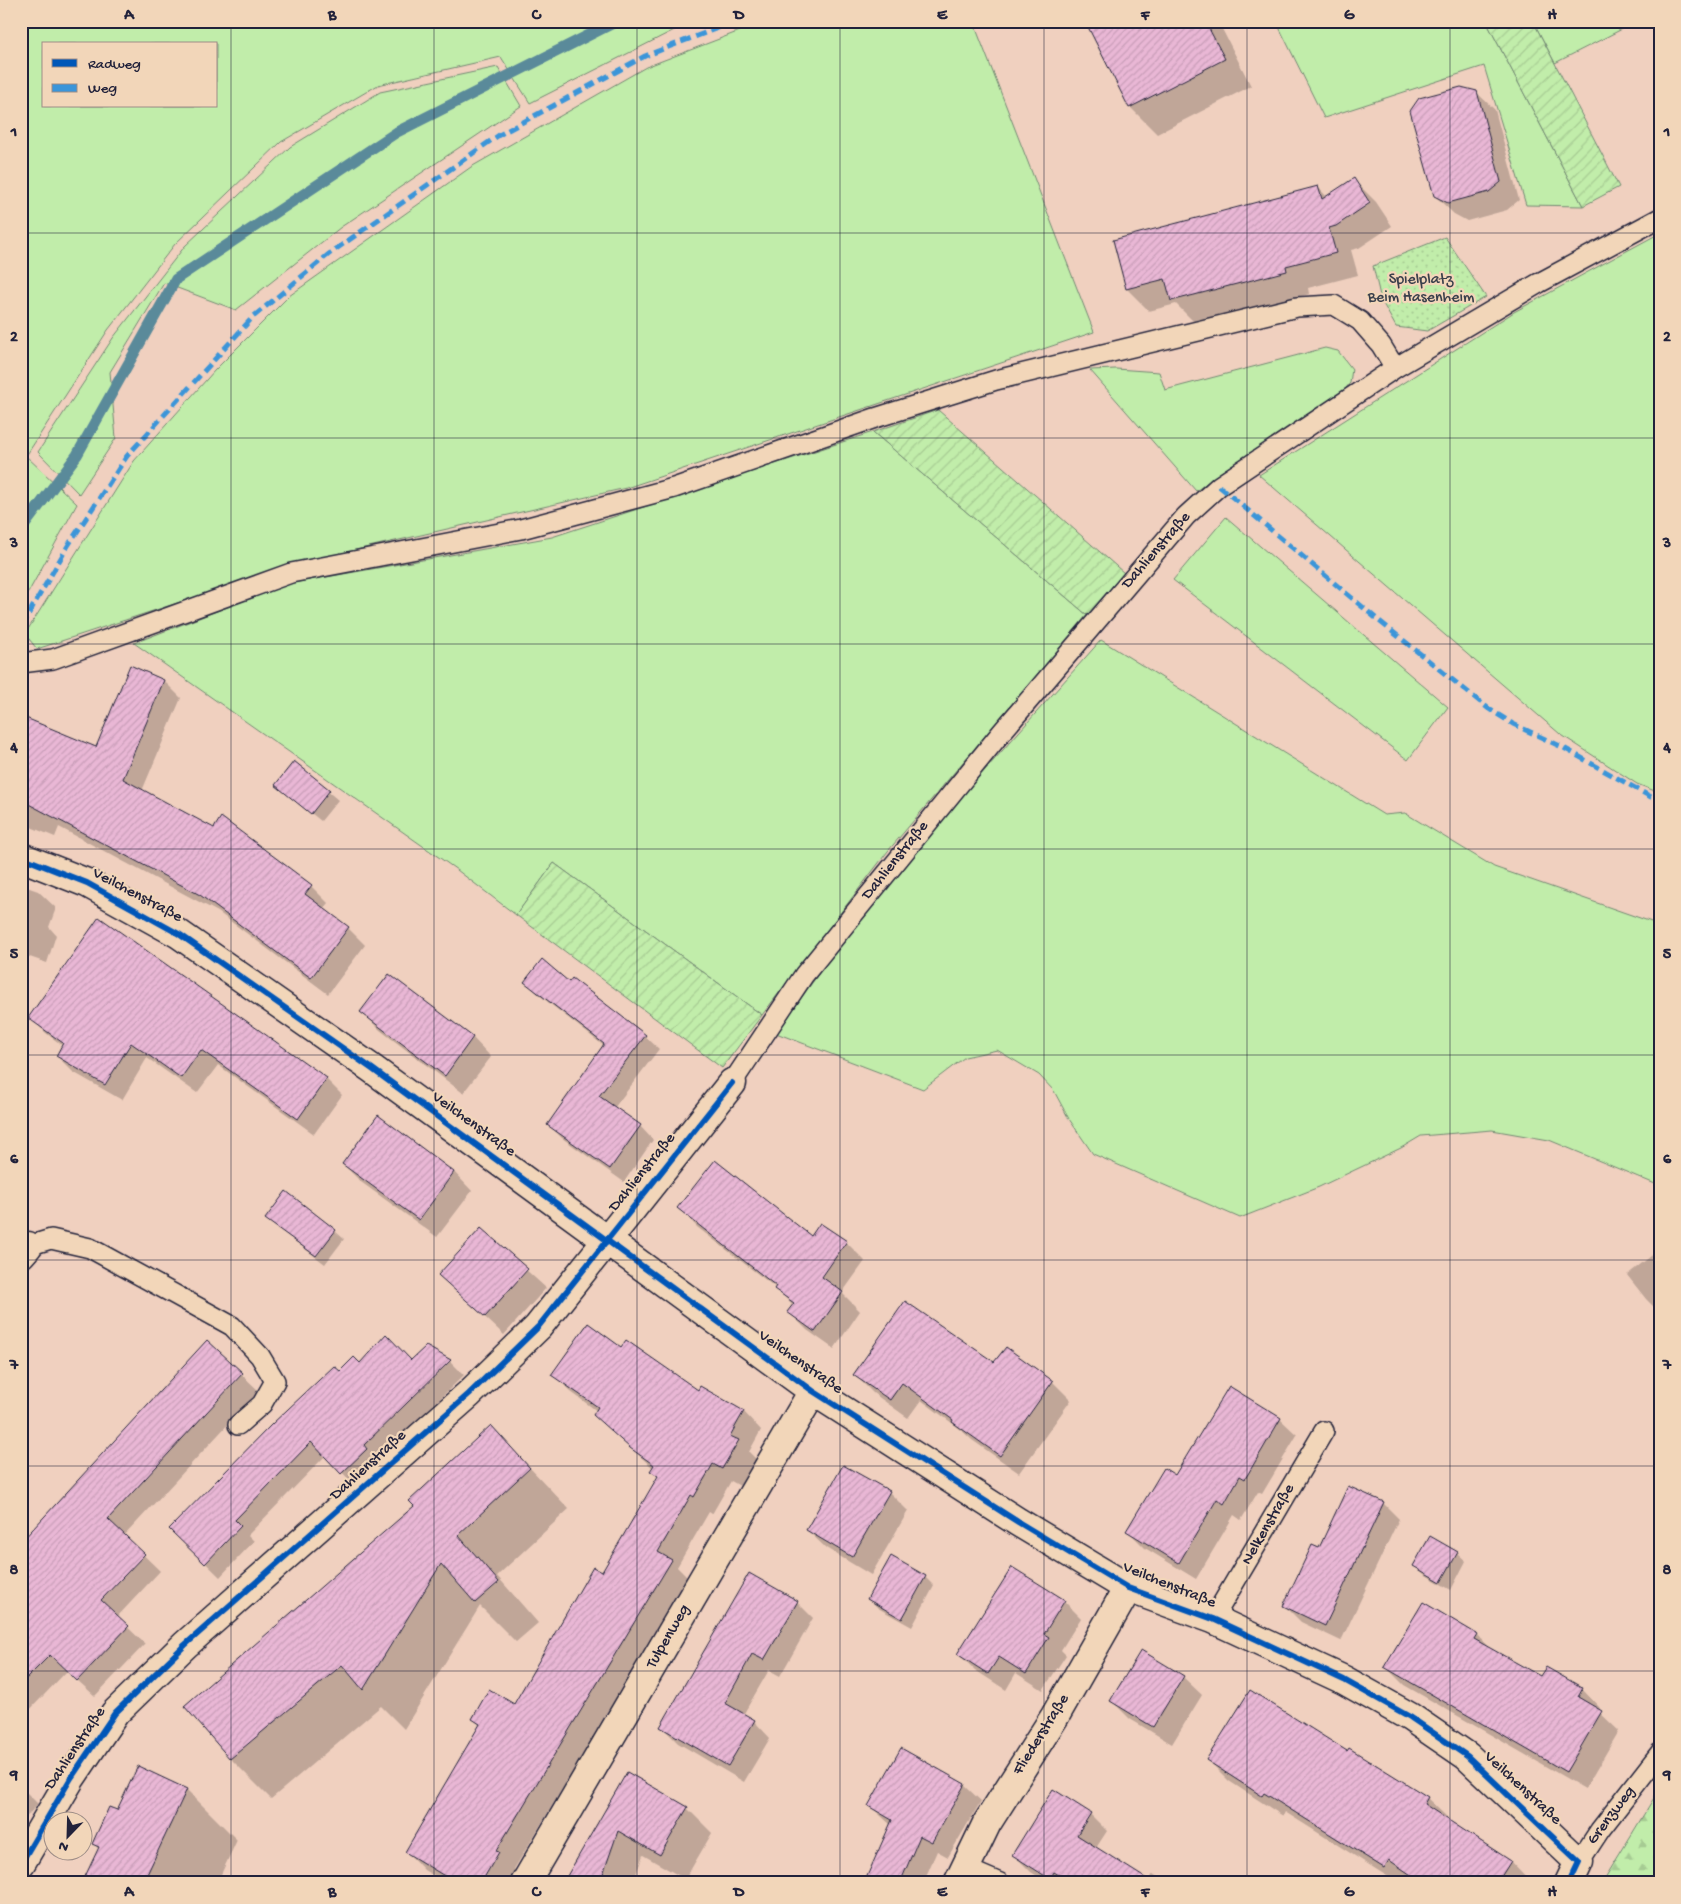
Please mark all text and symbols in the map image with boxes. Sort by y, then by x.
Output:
text: A [123,7,135,26]
text: B [327,7,337,26]
text: C [531,7,542,26]
text: D [732,7,745,26]
text: E [937,7,948,26]
text: F [1140,7,1151,26]
text: G [1344,7,1355,26]
text: H [1547,7,1557,26]
legend [42,42,218,108]
text: Radweg [88,56,141,74]
text: Weg [88,80,117,98]
text: 1 [10,124,17,143]
text: 1 [1663,124,1670,143]
park label: Spielplatz Beim Hasenheim [1367,271,1475,308]
text: 2 [10,329,18,348]
text: 2 [1663,329,1671,348]
street label: Dahlienstraße [1118,508,1196,594]
text: 3 [9,535,18,554]
text: 3 [1662,535,1671,554]
text: 4 [9,740,18,759]
text: 4 [1662,740,1671,759]
street label: Dahlienstraße [858,817,934,905]
street label: Veilchenstraße [88,864,186,928]
text: 5 [10,946,19,965]
text: 5 [1663,946,1672,965]
street label: Veilchenstraße [427,1088,519,1162]
street label: Dahlienstraße [605,1129,681,1217]
text: 6 [10,1151,19,1170]
text: 6 [1663,1151,1672,1170]
street label: Veilchenstraße [753,1326,847,1400]
text: 7 [9,1357,19,1376]
text: 7 [1662,1357,1672,1376]
street label: Dahlienstraße [326,1426,411,1506]
street label: Nelkenstraße [1238,1481,1300,1569]
street label: Veilchenstraße [1119,1558,1219,1614]
text: 8 [10,1562,19,1581]
text: 8 [1663,1562,1672,1581]
street label: Tulpenweg [643,1602,695,1673]
street label: Fliederstraße [1009,1690,1075,1780]
street label: Dahlienstraße [41,1703,111,1795]
street label: Veilchenstraße [1479,1748,1565,1830]
text: 9 [9,1767,18,1786]
text: 9 [1662,1767,1671,1786]
street label: Grenzweg [1584,1783,1640,1849]
north arrow [42,1812,92,1862]
text: N [56,1836,71,1855]
text: A [123,1884,135,1903]
text: B [327,1884,337,1903]
text: C [531,1884,542,1903]
text: D [732,1884,745,1903]
text: E [937,1884,948,1903]
text: F [1140,1884,1151,1903]
text: G [1344,1884,1355,1903]
text: H [1547,1884,1557,1903]

